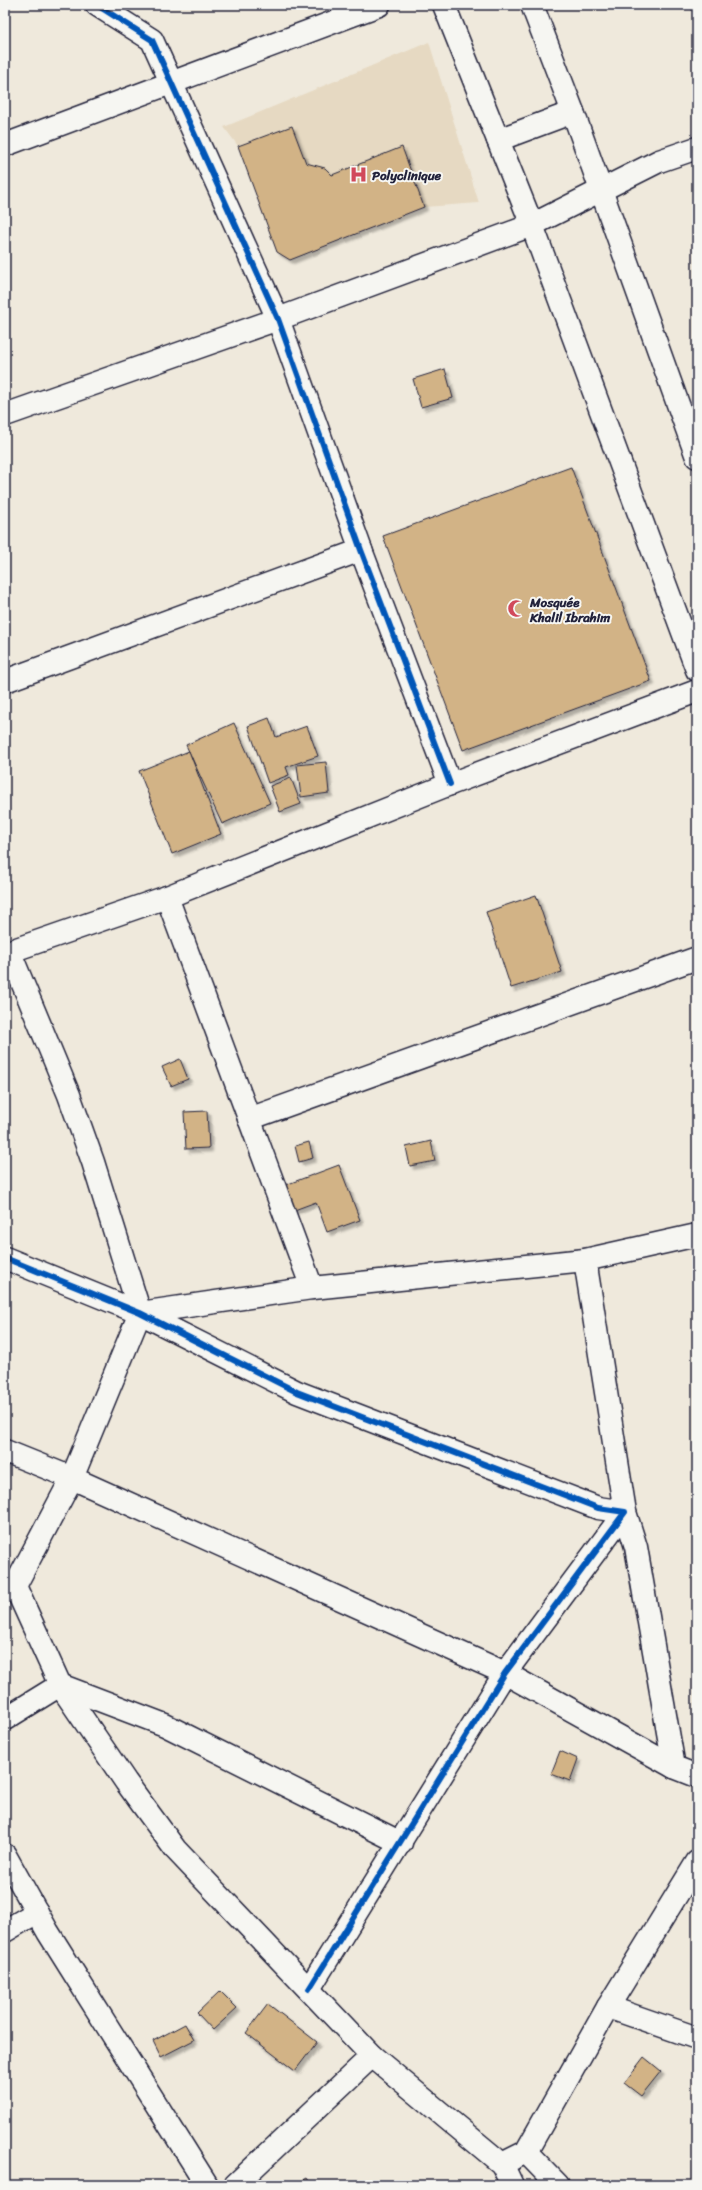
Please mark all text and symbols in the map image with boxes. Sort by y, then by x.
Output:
place label: Polyclinique [372,164,442,187]
hospital icon: Polyclinique [349,165,369,185]
place label: Mosquée Khalil Ibrahim [529,591,610,629]
mosque icon: Mosquée Khalil Ibrahim [507,599,527,619]

